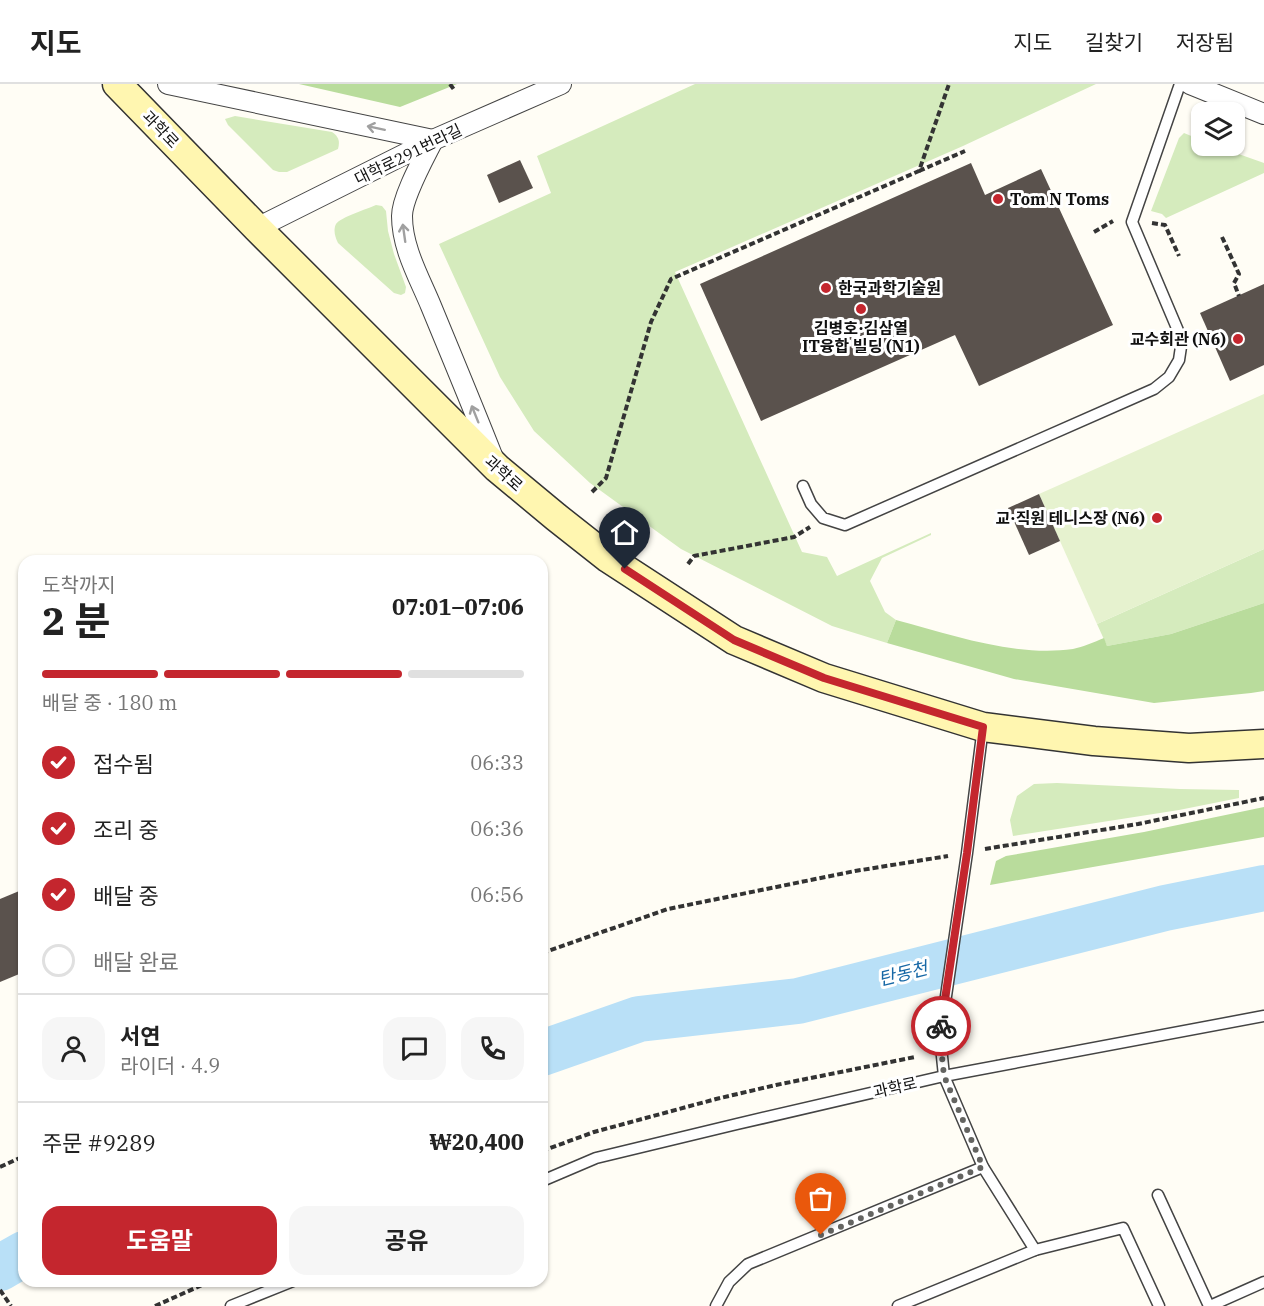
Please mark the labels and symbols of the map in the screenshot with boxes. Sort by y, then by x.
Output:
street label: 과학로 [138,106,184,152]
street label: 대학로291번라길 [351,119,465,189]
one-way arrow [366,122,386,133]
place label: Tom N Toms [1010,189,1109,209]
marker: Tom N Toms [991,192,1005,206]
one-way arrow [398,224,409,243]
place label: 한국과학기술원 [838,278,941,298]
marker: 한국과학기술원 [819,281,833,295]
marker: 김병호·김삼열 IT융합 빌딩 (N1) [854,302,868,316]
place label: 김병호·김삼열 IT융합 빌딩 (N1) [802,318,920,356]
place label: 교수회관 (N6) [1130,329,1226,349]
marker: 교수회관 (N6) [1231,332,1245,346]
one-way arrow [469,405,480,424]
street label: 과학로 [481,451,527,495]
pin [599,507,650,569]
place label: 교·직원 테니스장 (N6) [995,508,1145,528]
marker: 교·직원 테니스장 (N6) [1150,511,1164,525]
water label: 탄동천 [876,956,932,991]
courier [911,996,971,1056]
street label: 과학로 [871,1072,919,1102]
pin [795,1173,846,1235]

